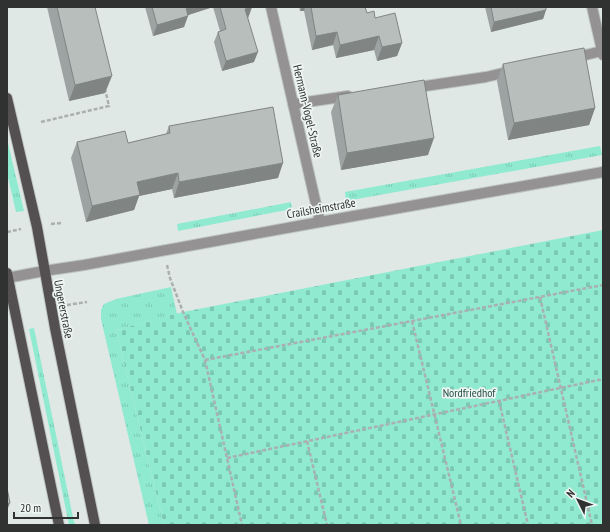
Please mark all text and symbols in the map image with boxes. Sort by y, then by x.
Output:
street label: Hermann-Vogel-Straße [290,63,326,159]
street label: Crailsheimstraße [285,195,357,221]
street label: Ungererstraße [51,278,77,340]
park label: Nordfriedhof [443,385,496,400]
north arrow [558,480,598,520]
text: N [563,486,578,500]
scale bar [14,494,78,520]
text: 20 m [20,500,41,515]

